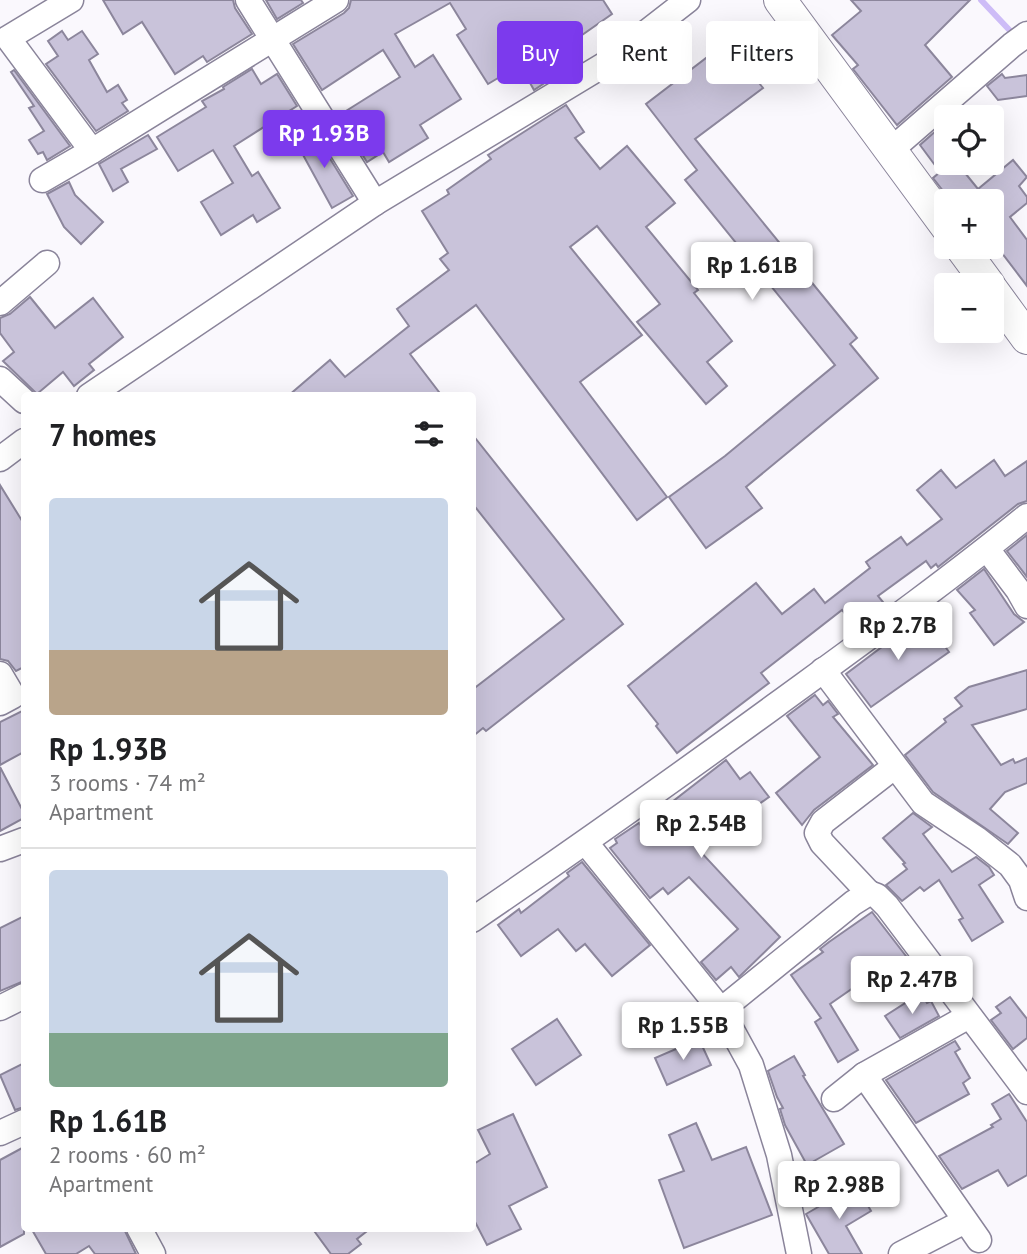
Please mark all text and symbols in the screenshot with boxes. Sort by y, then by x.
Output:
chip: Buy [497,21,583,84]
chip: Rent [597,21,692,84]
chip: Filters [706,21,818,84]
map controls [934,105,1004,343]
button: locate [934,105,1004,175]
pin: Rp 1.93B [252,110,396,170]
text: Rp 1.93B [279,118,369,147]
button: + [934,189,1004,259]
pin: Rp 1.61B [680,243,824,302]
text: Rp 1.61B [707,250,797,279]
button: − [934,273,1004,343]
text: 7 homes [49,415,157,454]
icon: filters [410,415,448,453]
icon: home [186,543,312,669]
pin: Rp 2.7B [833,602,963,662]
text: Rp 2.7B [859,610,937,639]
text: Rp 1.93B [49,729,167,768]
text: 3 rooms · 74 m² [49,768,206,797]
text: Apartment [49,797,153,826]
pin: Rp 2.54B [629,800,773,860]
text: Rp 2.54B [656,808,746,837]
icon: home [186,915,312,1041]
pin: Rp 2.47B [840,956,984,1016]
text: Rp 2.47B [867,964,957,993]
pin: Rp 1.55B [611,1002,755,1062]
text: Rp 1.55B [638,1010,728,1039]
text: Rp 1.61B [49,1101,167,1140]
text: 2 rooms · 60 m² [49,1140,206,1169]
pin: Rp 2.98B [767,1162,911,1221]
text: Apartment [49,1169,153,1198]
text: Rp 2.98B [794,1169,884,1198]

